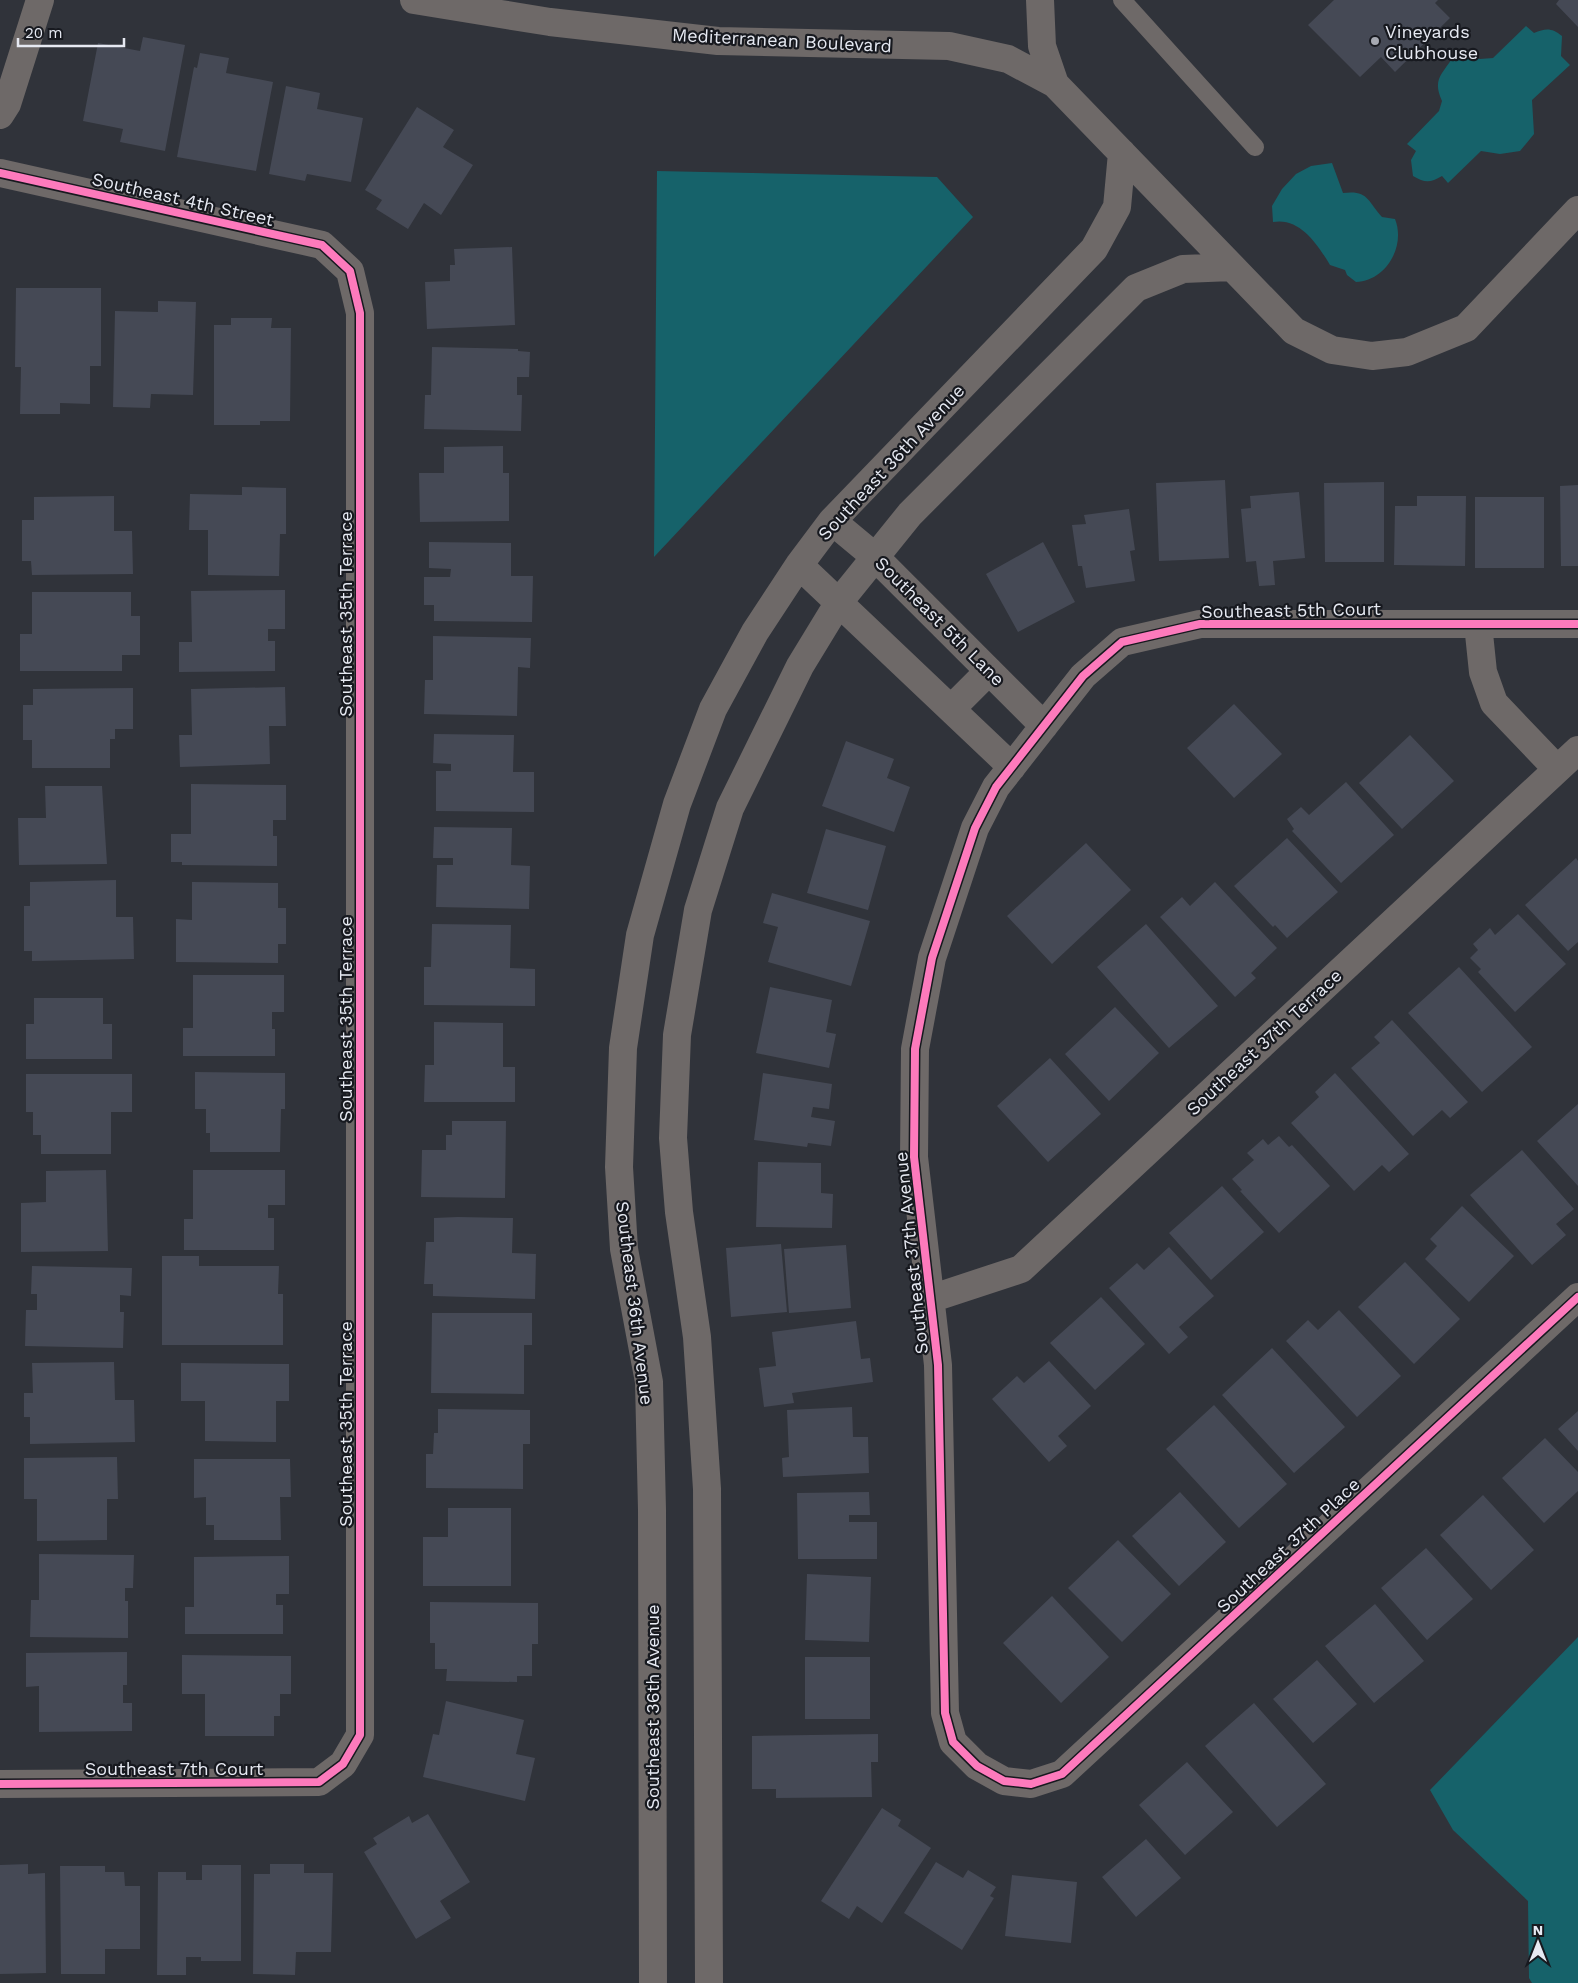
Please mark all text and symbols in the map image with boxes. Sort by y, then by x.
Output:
scale bar [18,15,124,47]
place label: Vineyards Clubhouse [1385,21,1478,63]
text: 20 m [25,24,63,42]
street label: Mediterranean Boulevard [671,24,893,56]
marker: Vineyards Clubhouse [1369,35,1381,47]
street label: Southeast 4th Street [90,168,276,230]
street label: Southeast 36th Avenue [813,380,969,544]
street label: Southeast 35th Terrace [335,511,356,717]
street label: Southeast 5th Lane [871,552,1009,690]
street label: Southeast 5th Court [1201,598,1382,622]
street label: Southeast 35th Terrace [335,916,356,1122]
street label: Southeast 37th Terrace [1182,965,1346,1119]
street label: Southeast 37th Avenue [890,1151,932,1355]
street label: Southeast 36th Avenue [612,1200,658,1406]
street label: Southeast 35th Terrace [335,1321,356,1527]
street label: Southeast 37th Place [1212,1473,1364,1617]
street label: Southeast 36th Avenue [642,1604,663,1810]
street label: Southeast 7th Court [85,1758,264,1779]
north arrow [1513,1918,1563,1968]
text: N [1533,1922,1543,1938]

